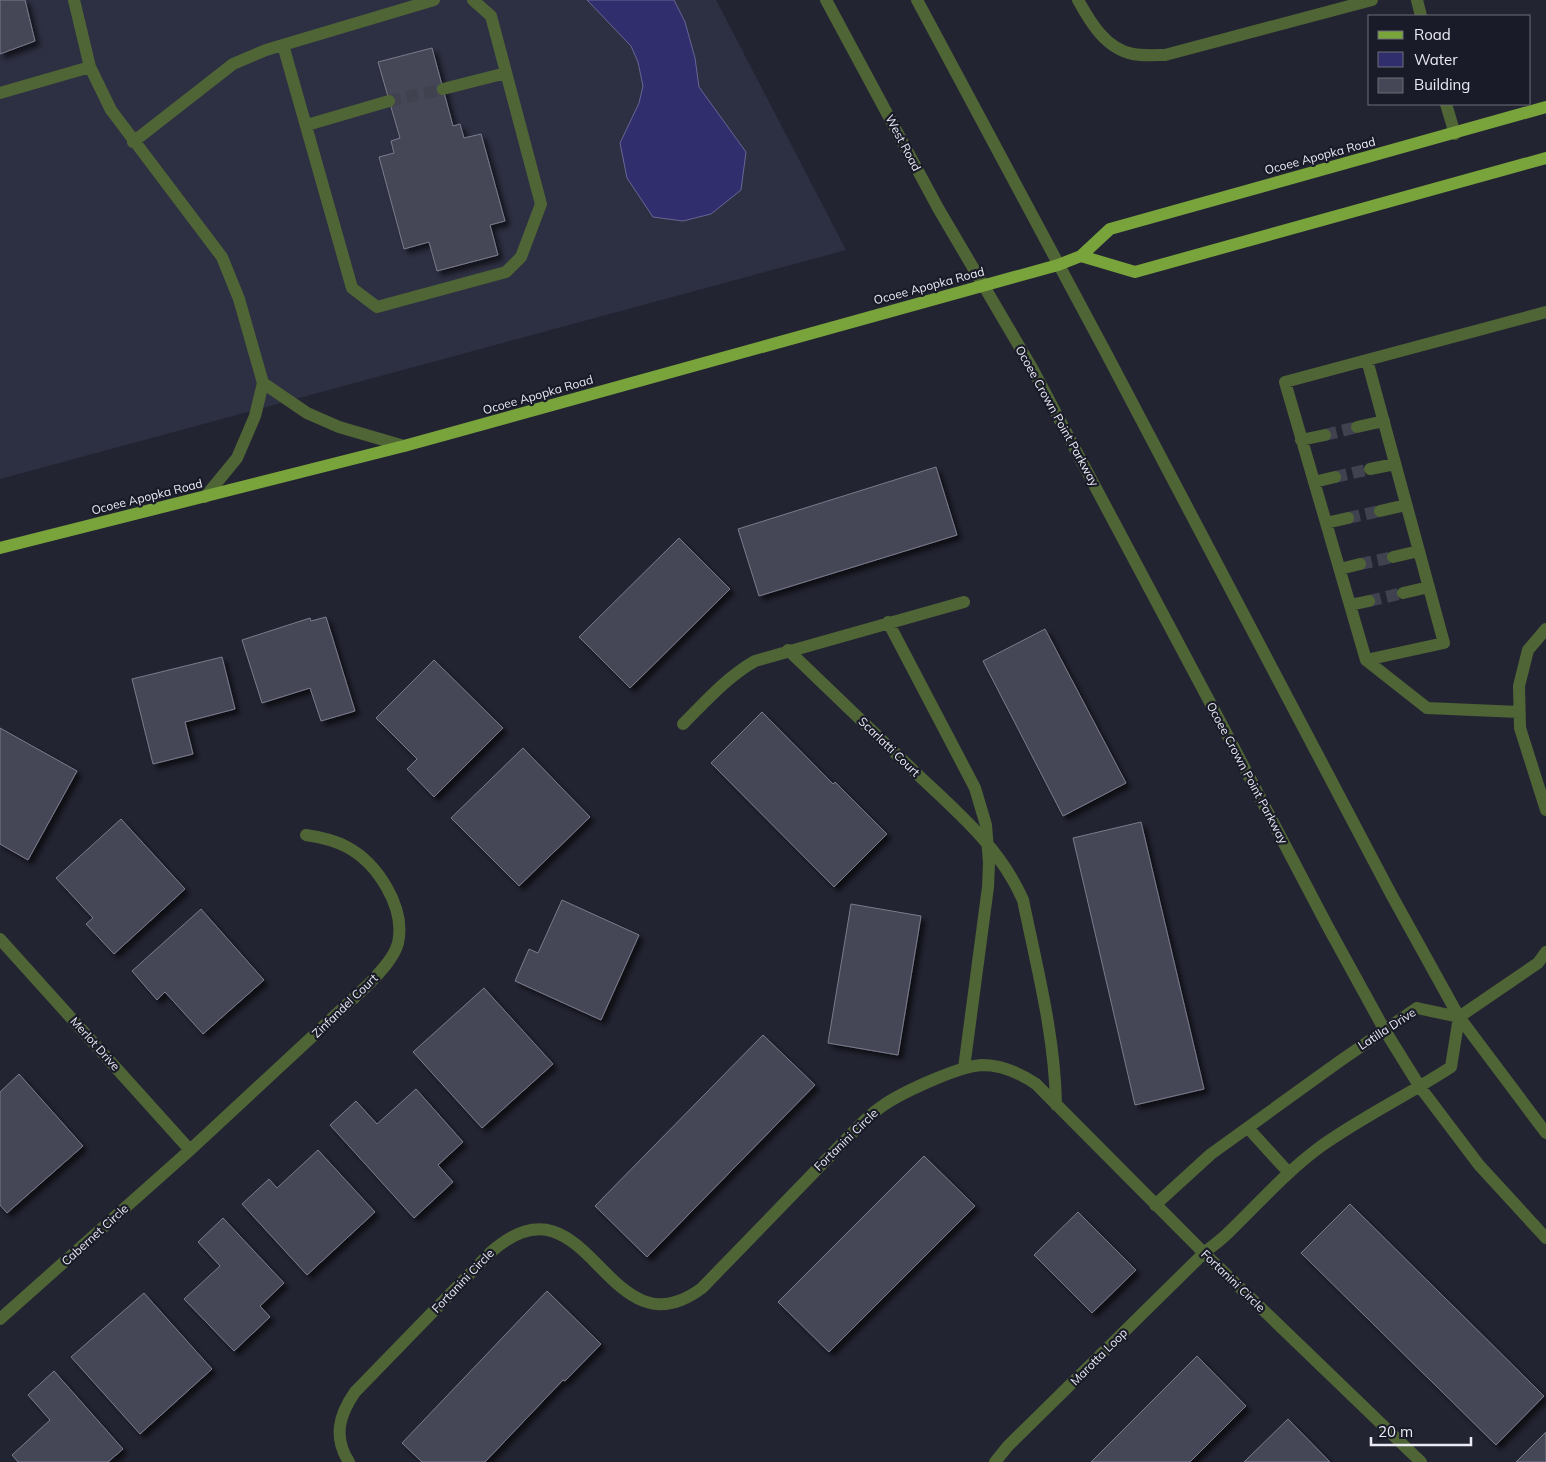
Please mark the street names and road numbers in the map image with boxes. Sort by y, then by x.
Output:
street label: West Road [882,112,925,174]
street label: Ocoee Apopka Road [1263,134,1377,178]
street label: Ocoee Apopka Road [872,264,986,308]
street label: Ocoee Crown Point Parkway [1012,343,1103,489]
street label: Ocoee Apopka Road [481,372,595,417]
street label: Ocoee Apopka Road [90,475,204,518]
street label: Ocoee Crown Point Parkway [1204,699,1292,847]
street label: Scarlatti Court [855,714,923,780]
street label: Zinfandel Court [309,971,381,1041]
street label: Latilla Drive [1355,1004,1418,1053]
street label: Merlot Drive [67,1014,123,1074]
street label: Fortanini Circle [811,1105,881,1174]
street label: Cabernet Circle [58,1201,131,1269]
street label: Fortanini Circle [428,1246,497,1316]
street label: Fortanini Circle [1198,1246,1268,1315]
street label: Marotta Loop [1067,1325,1130,1388]

